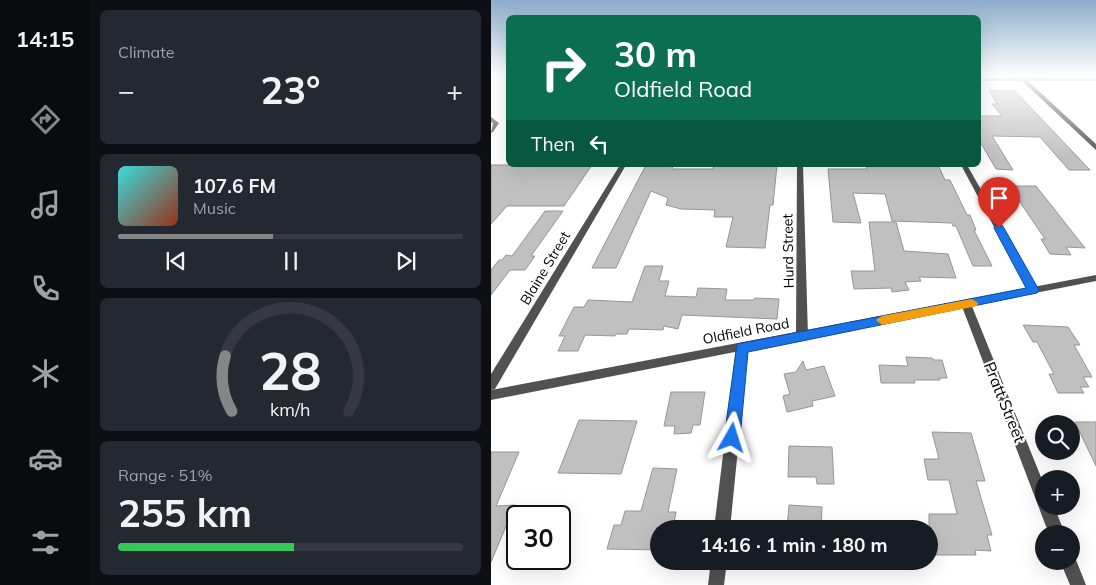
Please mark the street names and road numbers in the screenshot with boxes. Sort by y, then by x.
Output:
street label: Hurd Street [778,213,798,288]
street label: Blaine Street [516,228,574,308]
street label: Oldfield Road [701,314,791,348]
street label: Pratt Street [980,359,1030,446]

